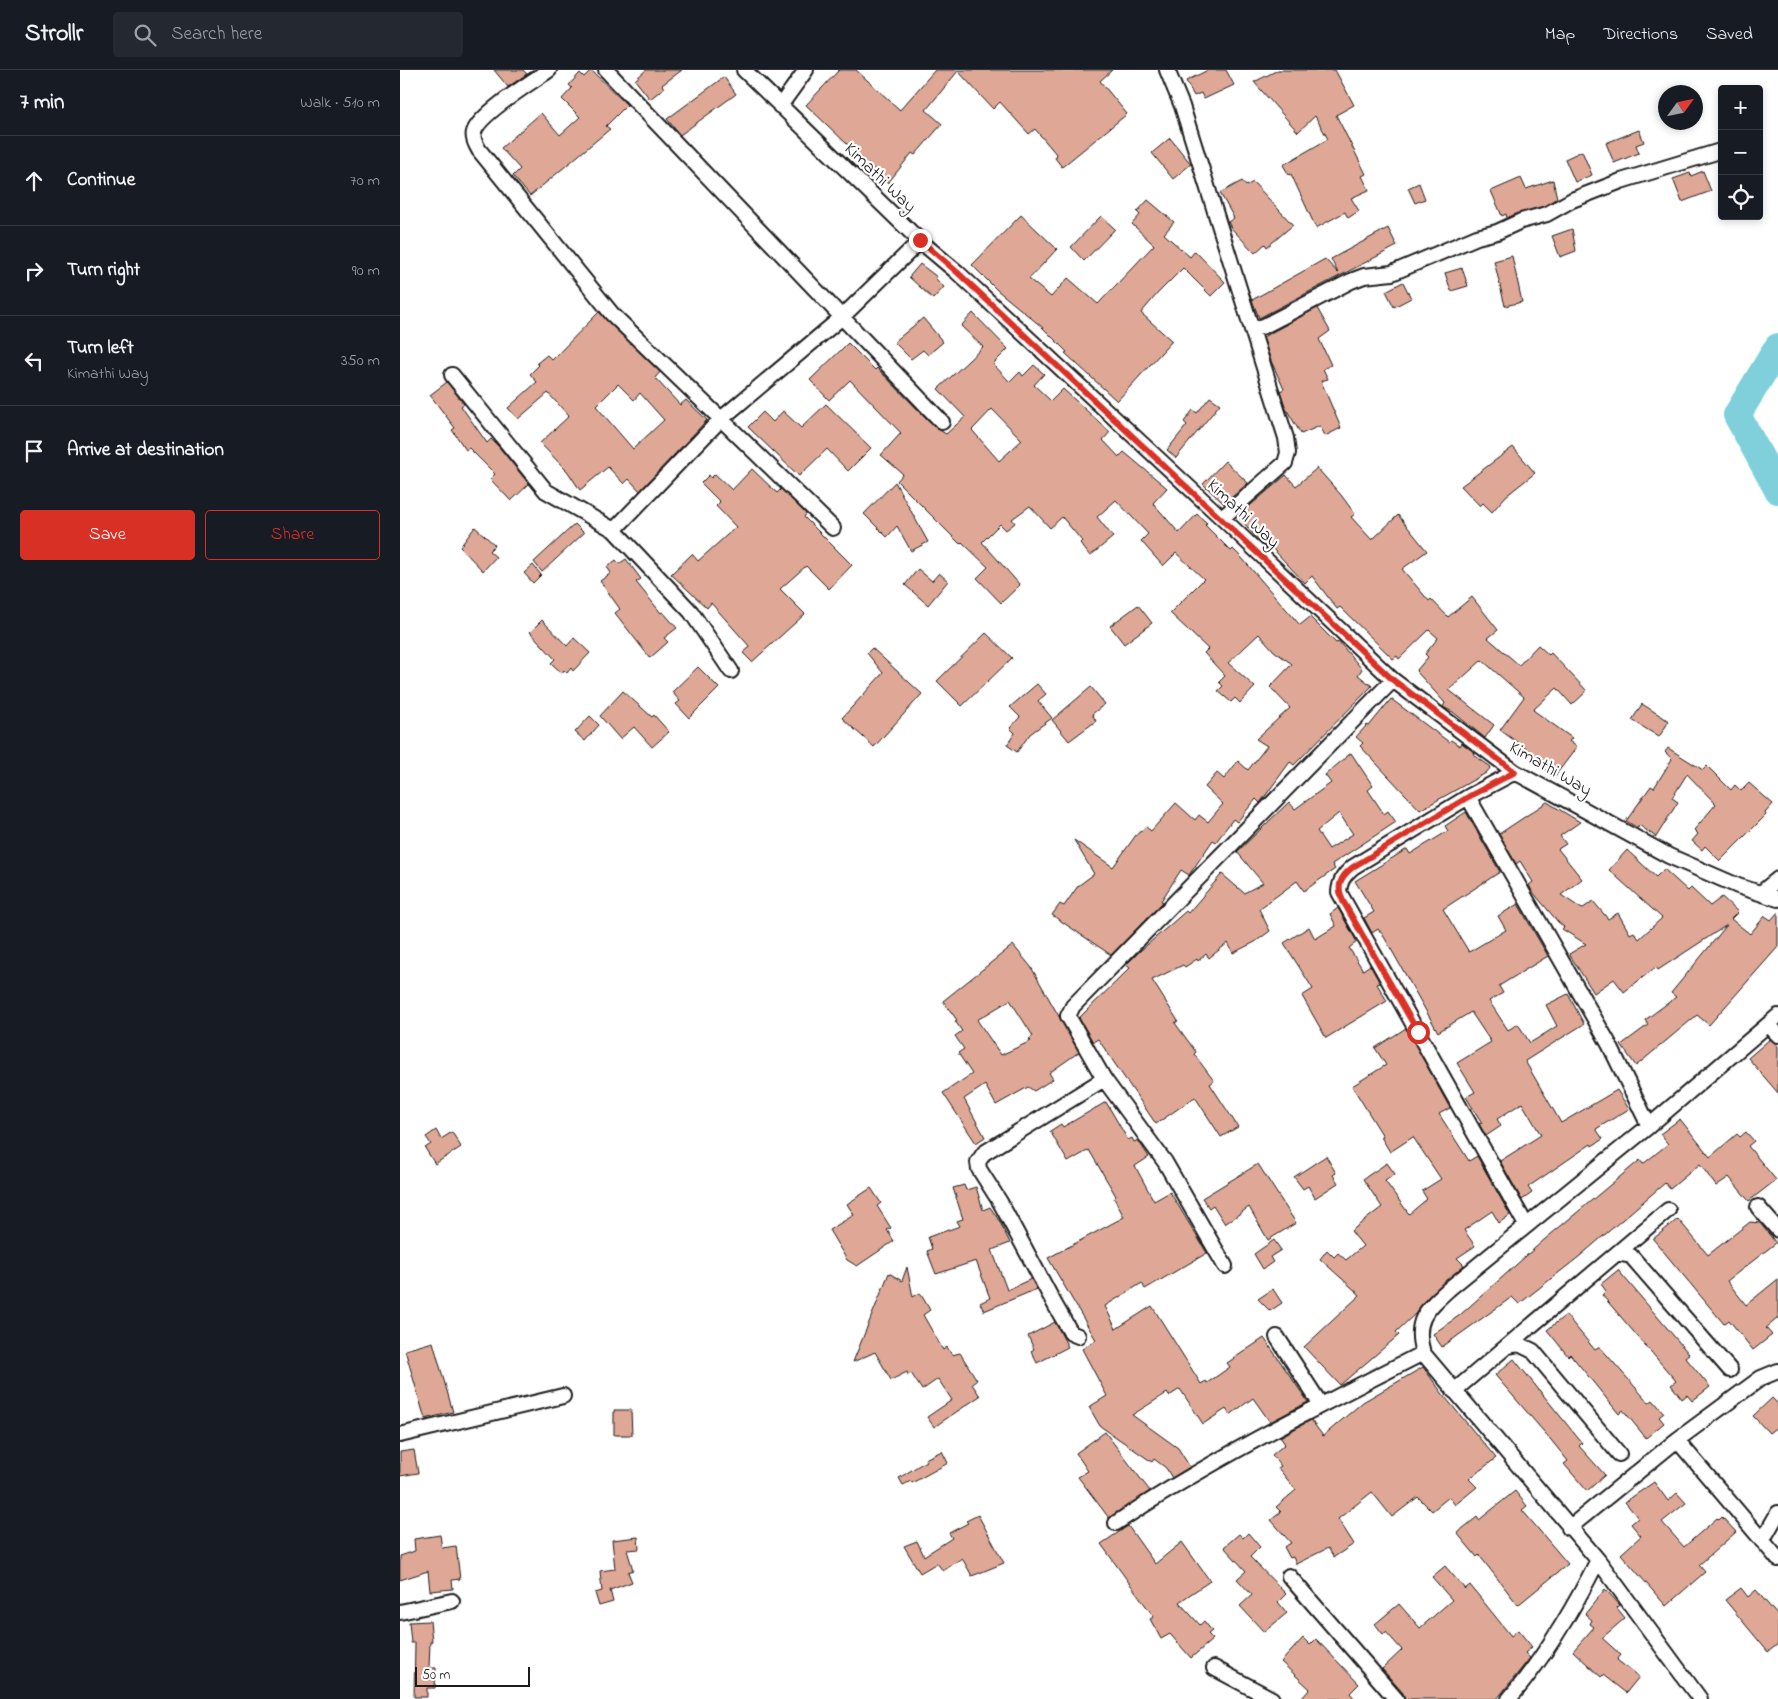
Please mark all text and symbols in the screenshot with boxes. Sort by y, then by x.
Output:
search box [113,12,463,57]
text: Strollr [25,17,83,52]
icon: search [131,21,159,49]
text: Search here [171,21,262,48]
text: Map [1545,22,1575,48]
text: Directions [1603,22,1678,48]
text: Saved [1706,22,1753,48]
north arrow [1658,85,1703,130]
map controls [1718,85,1763,220]
button: + [1718,85,1763,130]
text: 7 min [20,88,64,118]
text: Walk · 510 m [300,91,380,115]
button: − [1718,130,1763,175]
street label: Kimathi Way [838,137,922,220]
icon: ahead [20,167,48,195]
text: Continue [67,167,135,194]
text: 70 m [350,169,380,193]
button: locate [1718,175,1763,220]
route end [909,229,932,252]
icon: right [20,257,48,285]
text: Turn right [67,257,140,284]
text: 90 m [352,259,380,283]
text: Turn left [67,335,134,362]
icon: left [20,347,48,375]
text: 350 m [341,349,380,373]
text: Kimathi Way [67,362,149,386]
icon: arrive [20,437,48,465]
text: Arrive at destination [67,437,224,464]
street label: Kimathi Way [1200,474,1285,555]
button: Save [20,510,195,560]
button: Share [205,510,380,560]
street label: Kimathi Way [1504,736,1596,804]
route start [1407,1021,1430,1044]
scale bar [415,1664,530,1687]
text: 50 m [422,1665,450,1686]

